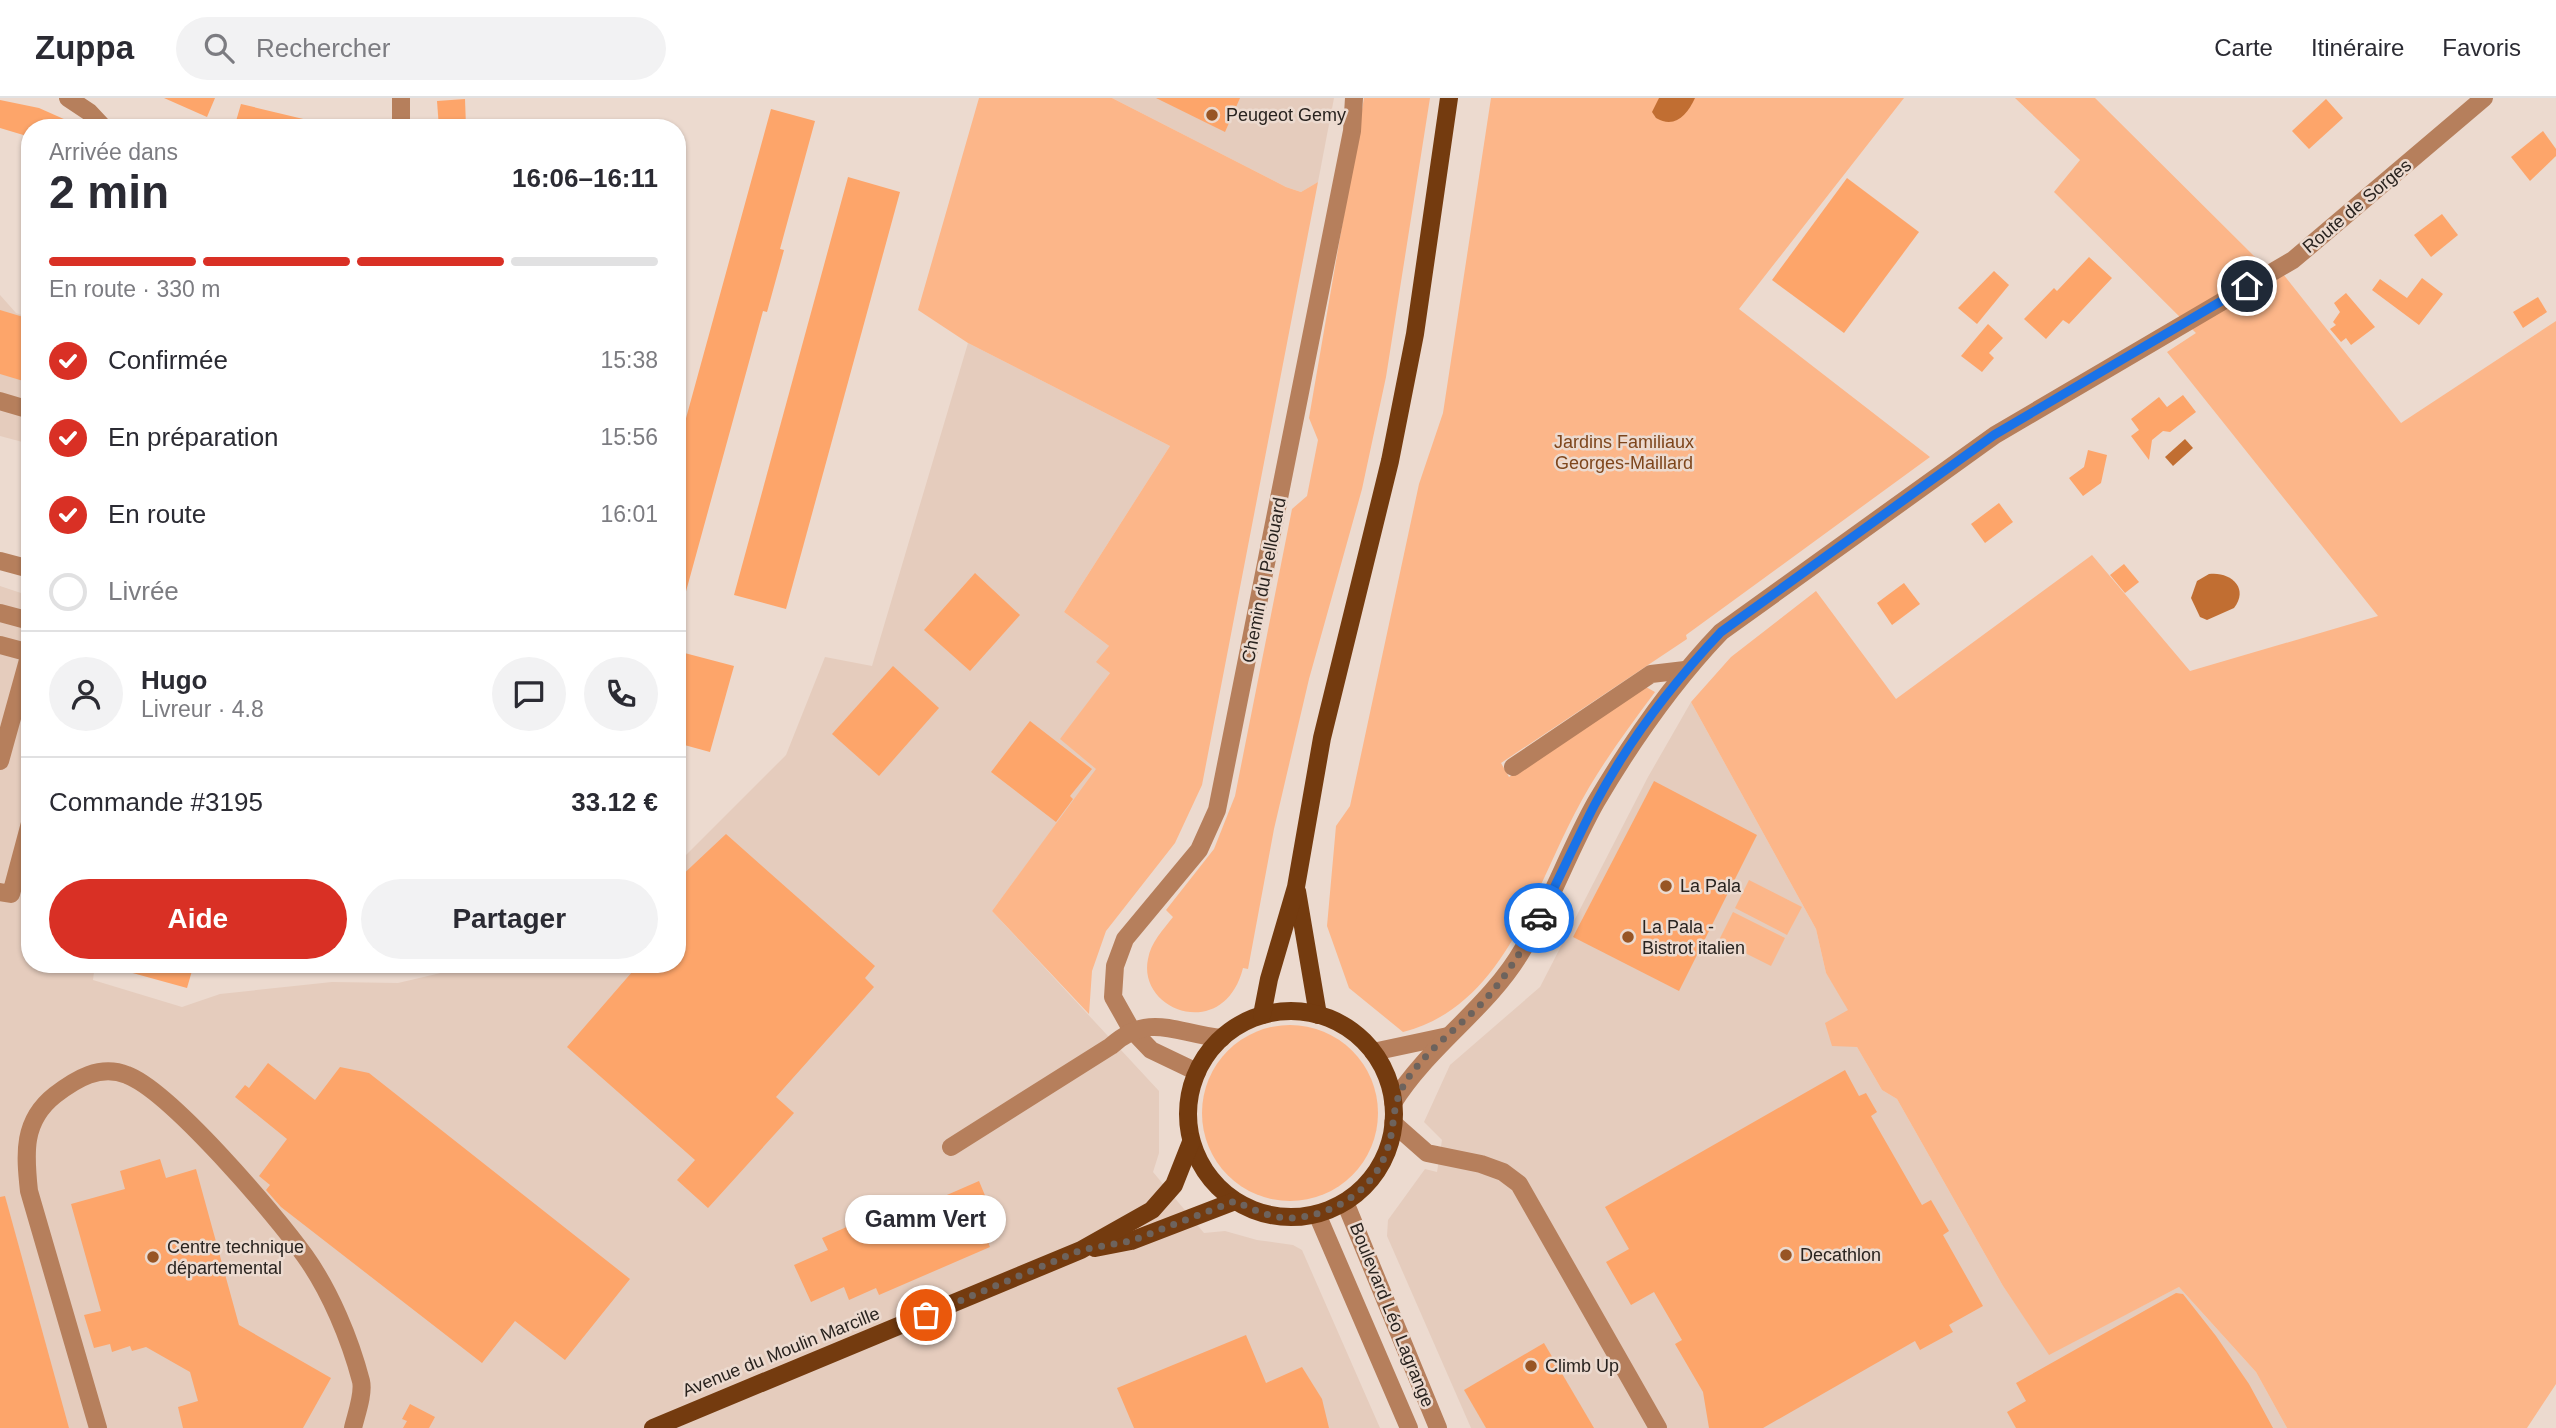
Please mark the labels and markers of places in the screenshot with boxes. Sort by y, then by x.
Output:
place label: Peugeot Gemy [1226,105,1346,125]
marker: Peugeot Gemy [1204,107,1220,123]
pin [2217,256,2277,316]
place label: La Pala [1680,876,1742,896]
marker: La Pala [1658,878,1674,894]
place label: La Pala - Bistrot italien [1642,917,1745,958]
marker: La Pala - Bistrot italien [1620,929,1636,945]
callout: Gamm Vert [846,1196,1006,1245]
place label: Centre technique départemental [167,1237,304,1278]
place label: Decathlon [1800,1245,1881,1265]
marker: Decathlon [1778,1247,1794,1263]
marker: Centre technique départemental [145,1249,161,1265]
pin [896,1285,956,1345]
place label: Climb Up [1545,1356,1619,1376]
marker: Climb Up [1523,1358,1539,1374]

